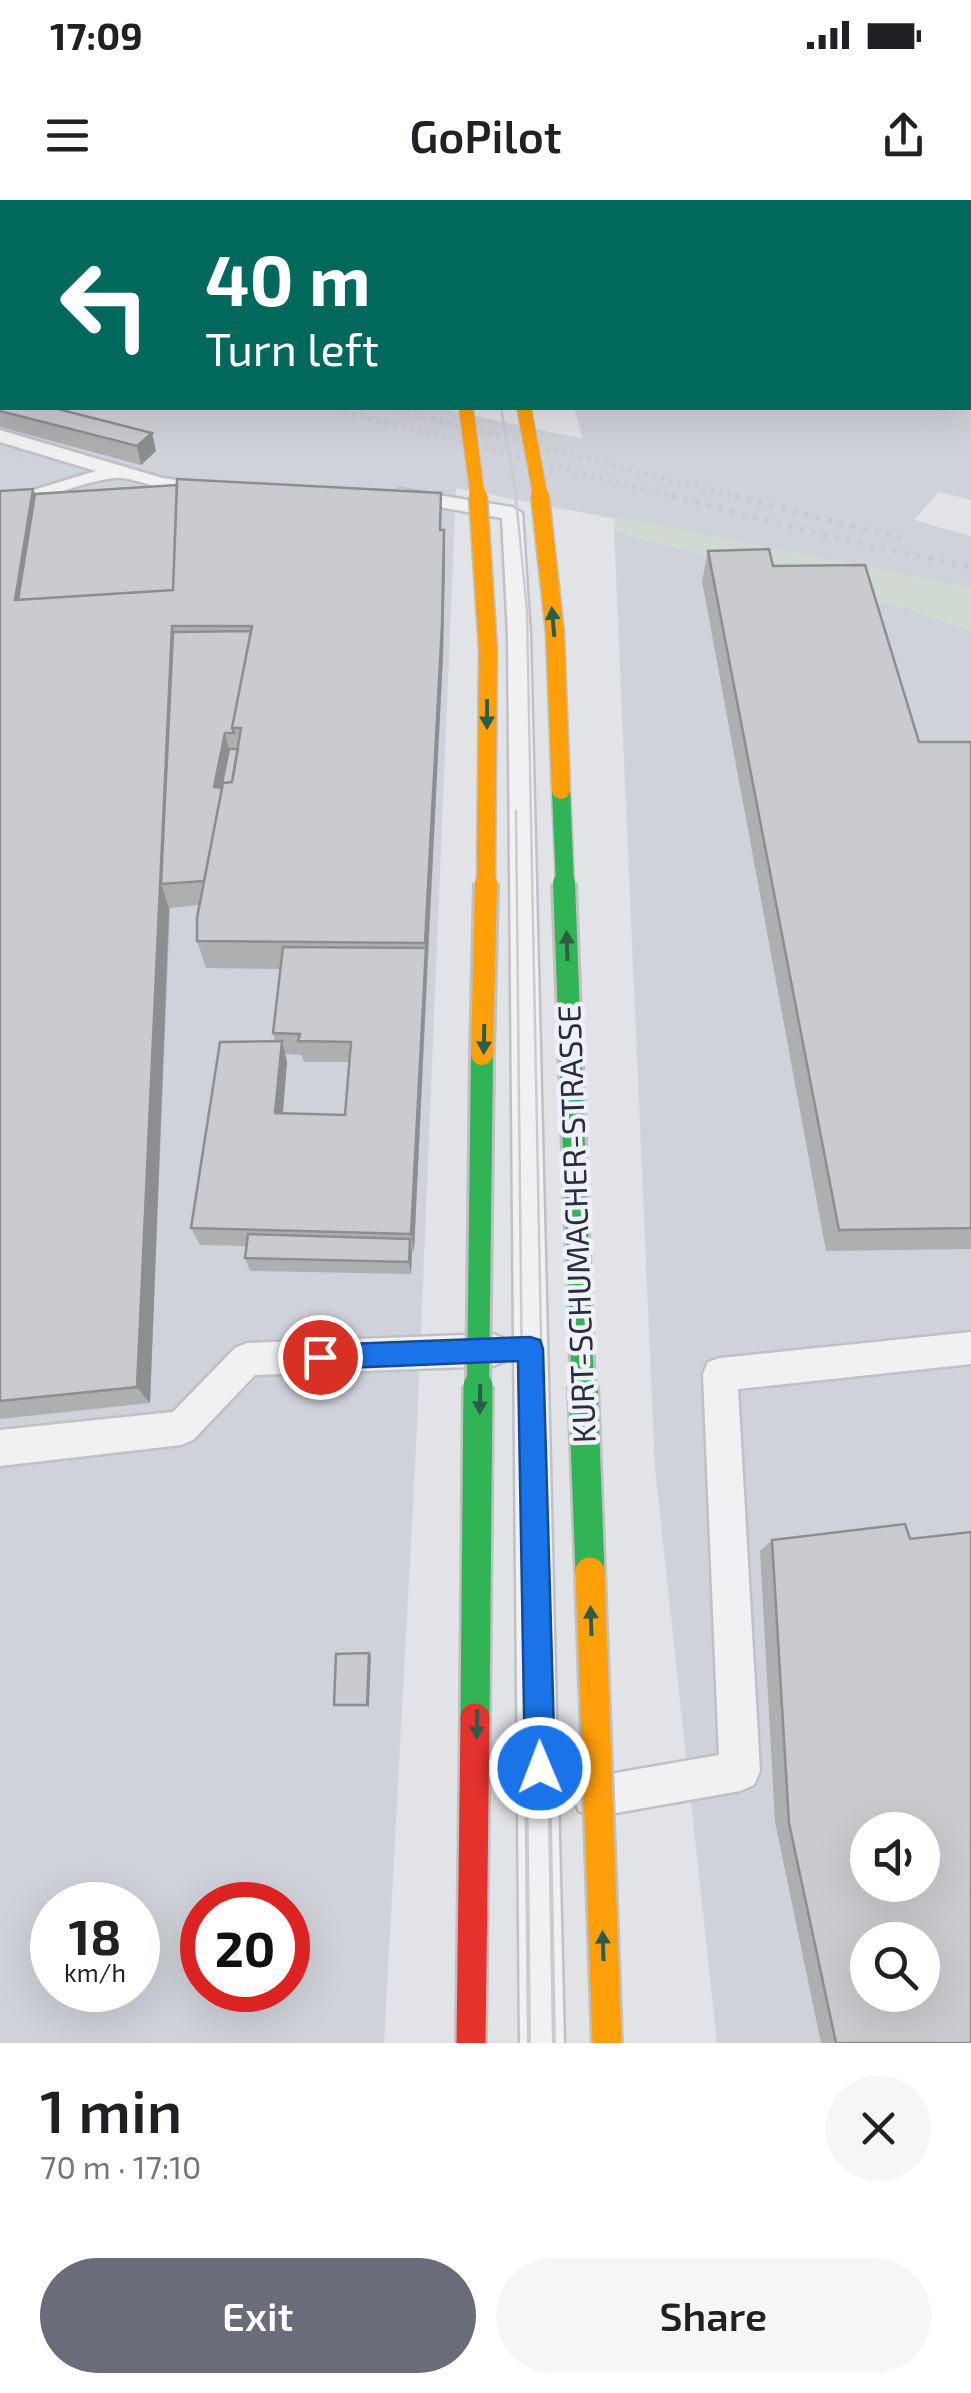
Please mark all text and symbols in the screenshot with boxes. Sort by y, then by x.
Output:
text: 17:09 [50,12,143,58]
icon: menu [40,108,95,163]
text: GoPilot [409,108,562,162]
icon: share [876,108,931,163]
text: 40 m [205,236,371,320]
icon: left [40,240,170,370]
text: Turn left [205,321,379,375]
one-way arrow [545,605,561,637]
one-way arrow [479,698,495,730]
one-way arrow [559,930,575,962]
street label: KURT-SCHUMACHER-STRASSE [548,1004,602,1444]
one-way arrow [476,1023,492,1055]
pin [278,1315,363,1400]
icon: arrive [293,1330,348,1385]
one-way arrow [472,1383,488,1415]
one-way arrow [583,1604,599,1636]
one-way arrow [468,1708,484,1740]
position arrow [488,1716,592,1820]
map controls [850,1812,940,2012]
button: sound [850,1812,940,1902]
speed limit sign: 20 [180,1882,310,2012]
text: 18 [69,1905,121,1965]
button: search [850,1922,940,2012]
one-way arrow [595,1929,611,1961]
text: km/h [64,1957,126,1987]
text: 1 min [40,2073,182,2145]
button: close [826,2076,931,2181]
text: 70 m · 17:10 [40,2147,201,2185]
button: Exit [40,2258,476,2373]
button: Share [496,2258,931,2373]

